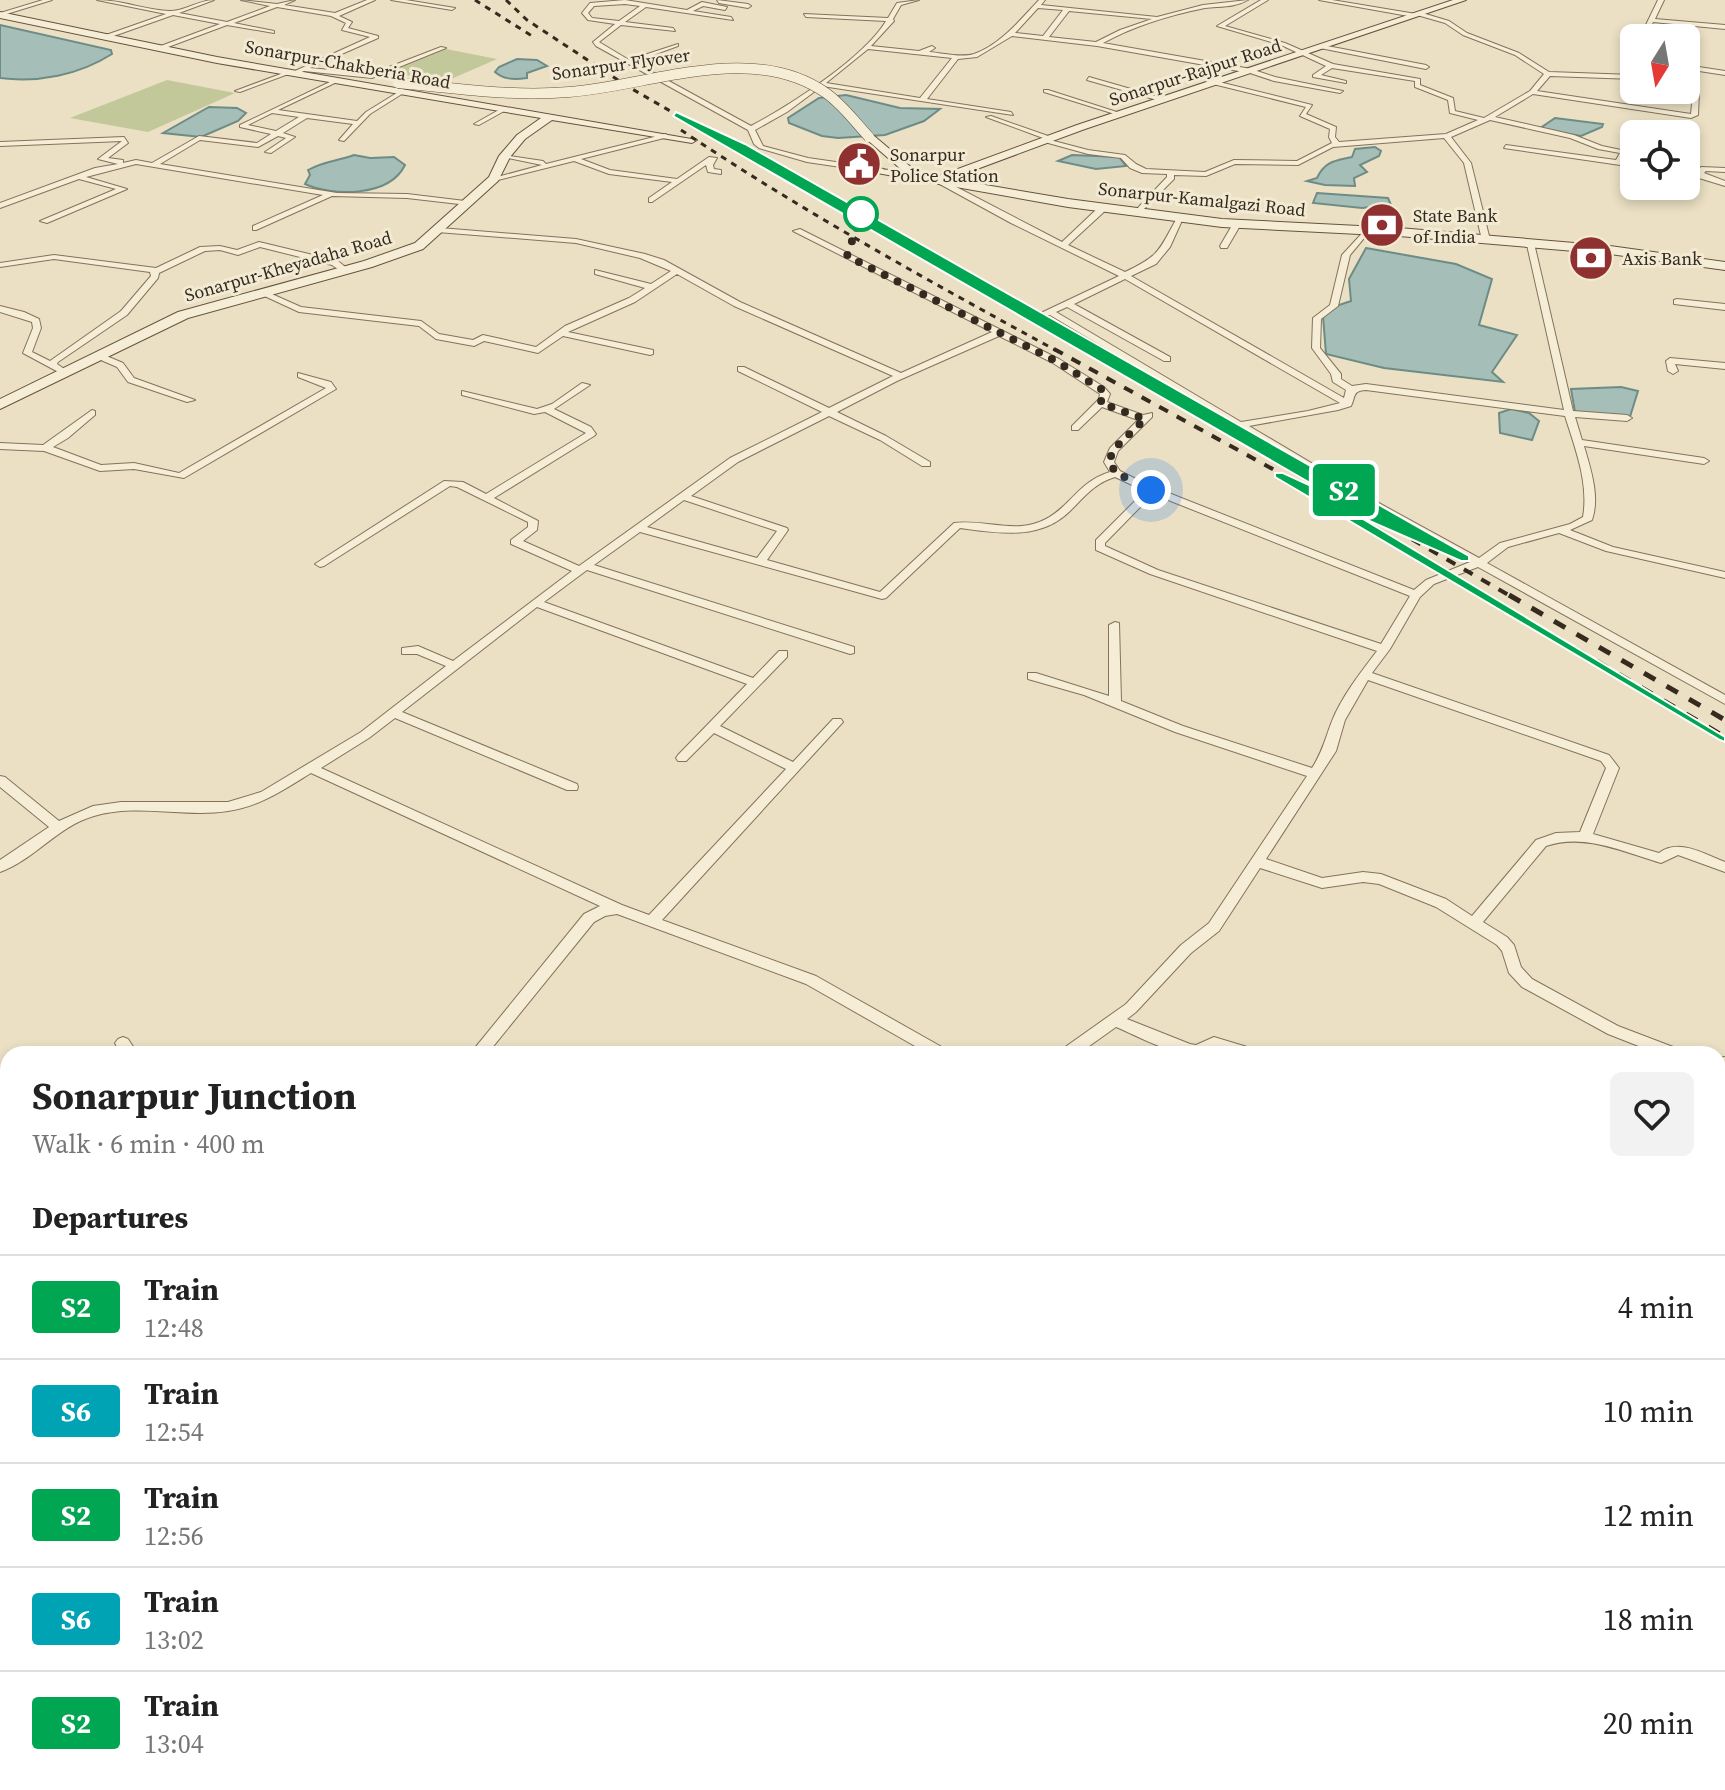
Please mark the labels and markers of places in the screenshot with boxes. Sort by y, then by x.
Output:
public building icon: Sonarpur Police Station [835,140,883,188]
place label: Sonarpur Police Station [890,142,999,188]
unlabelled marker [844,197,878,231]
bank icon: State Bank of India [1358,201,1406,249]
place label: State Bank of India [1413,203,1498,249]
bank icon: Axis Bank [1567,234,1615,282]
place label: Axis Bank [1622,246,1702,271]

